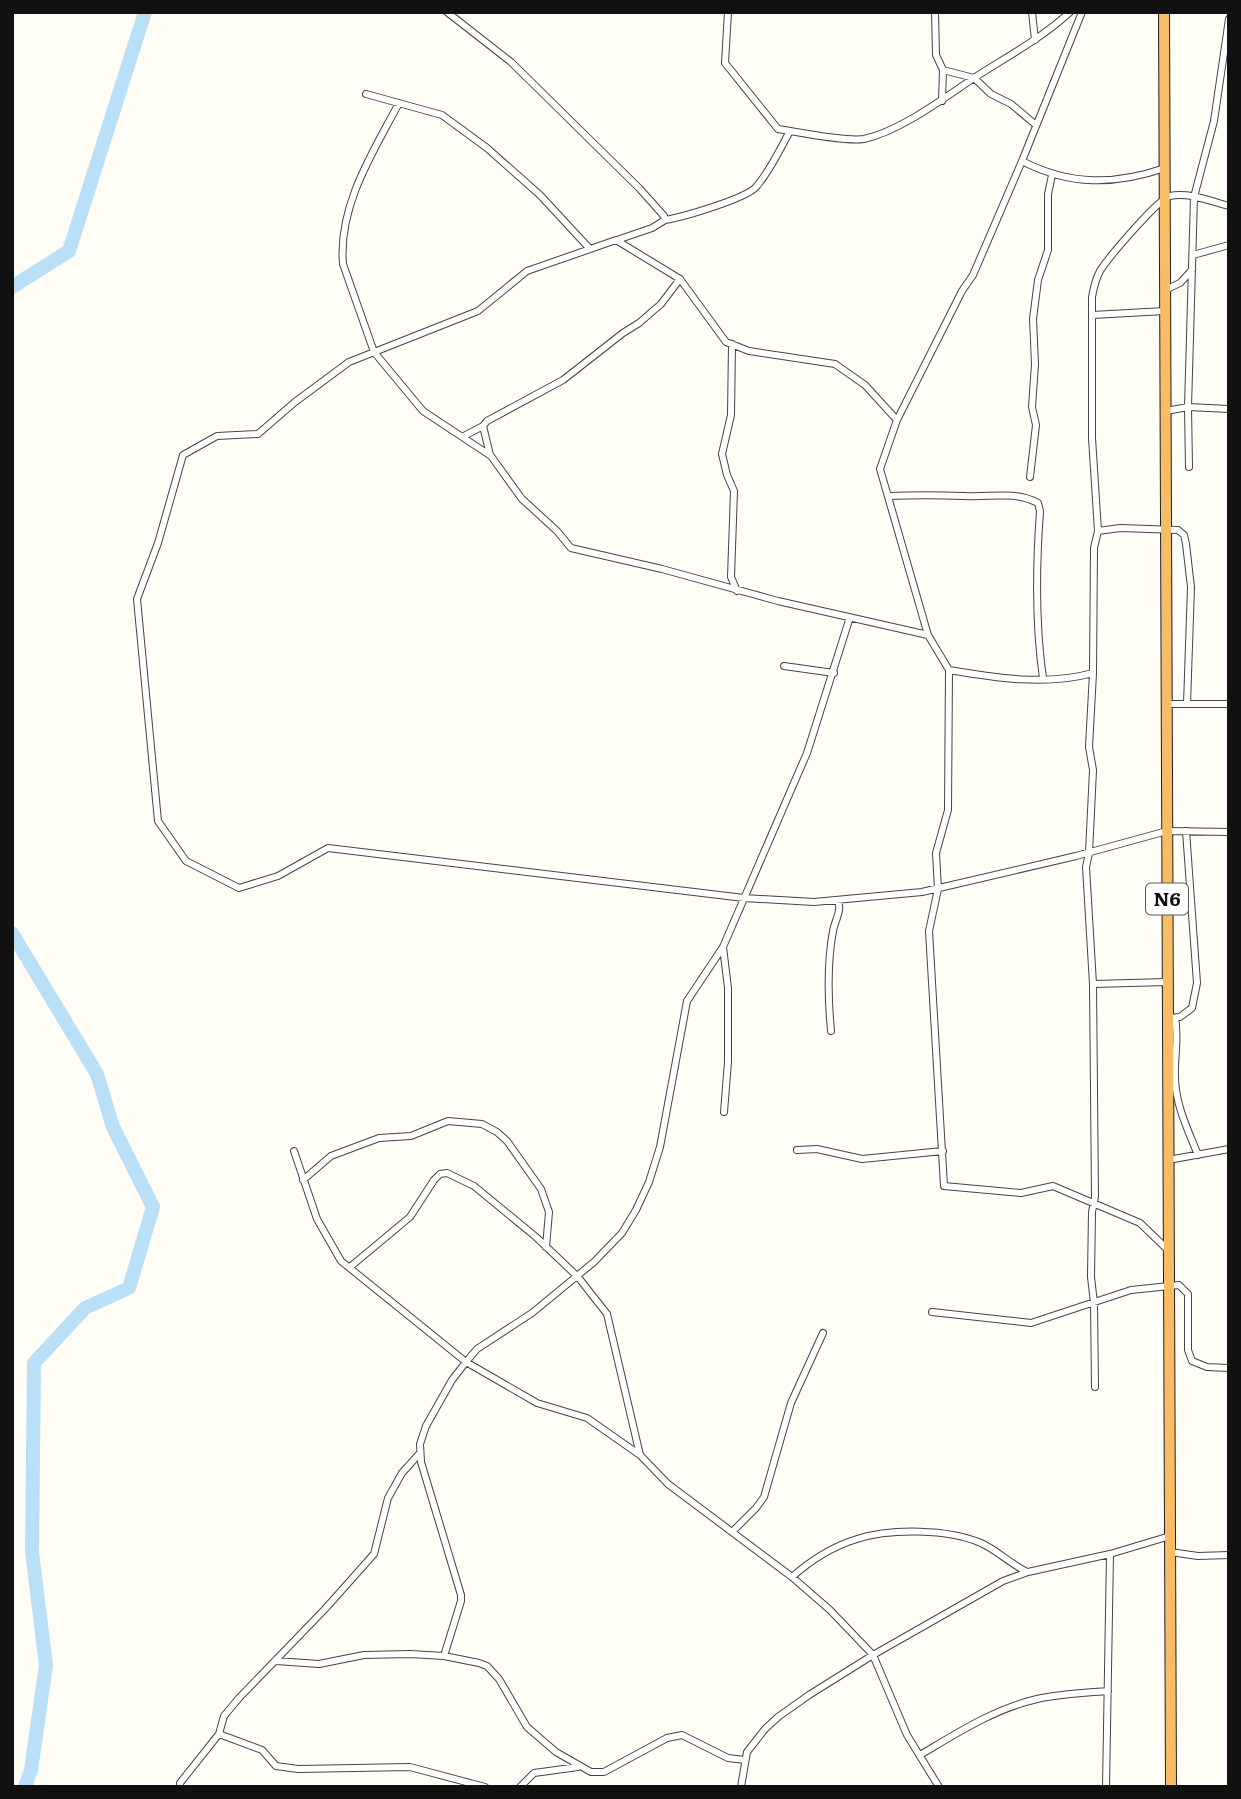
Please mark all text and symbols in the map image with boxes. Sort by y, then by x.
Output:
road number: N6 [1146,884,1188,914]

